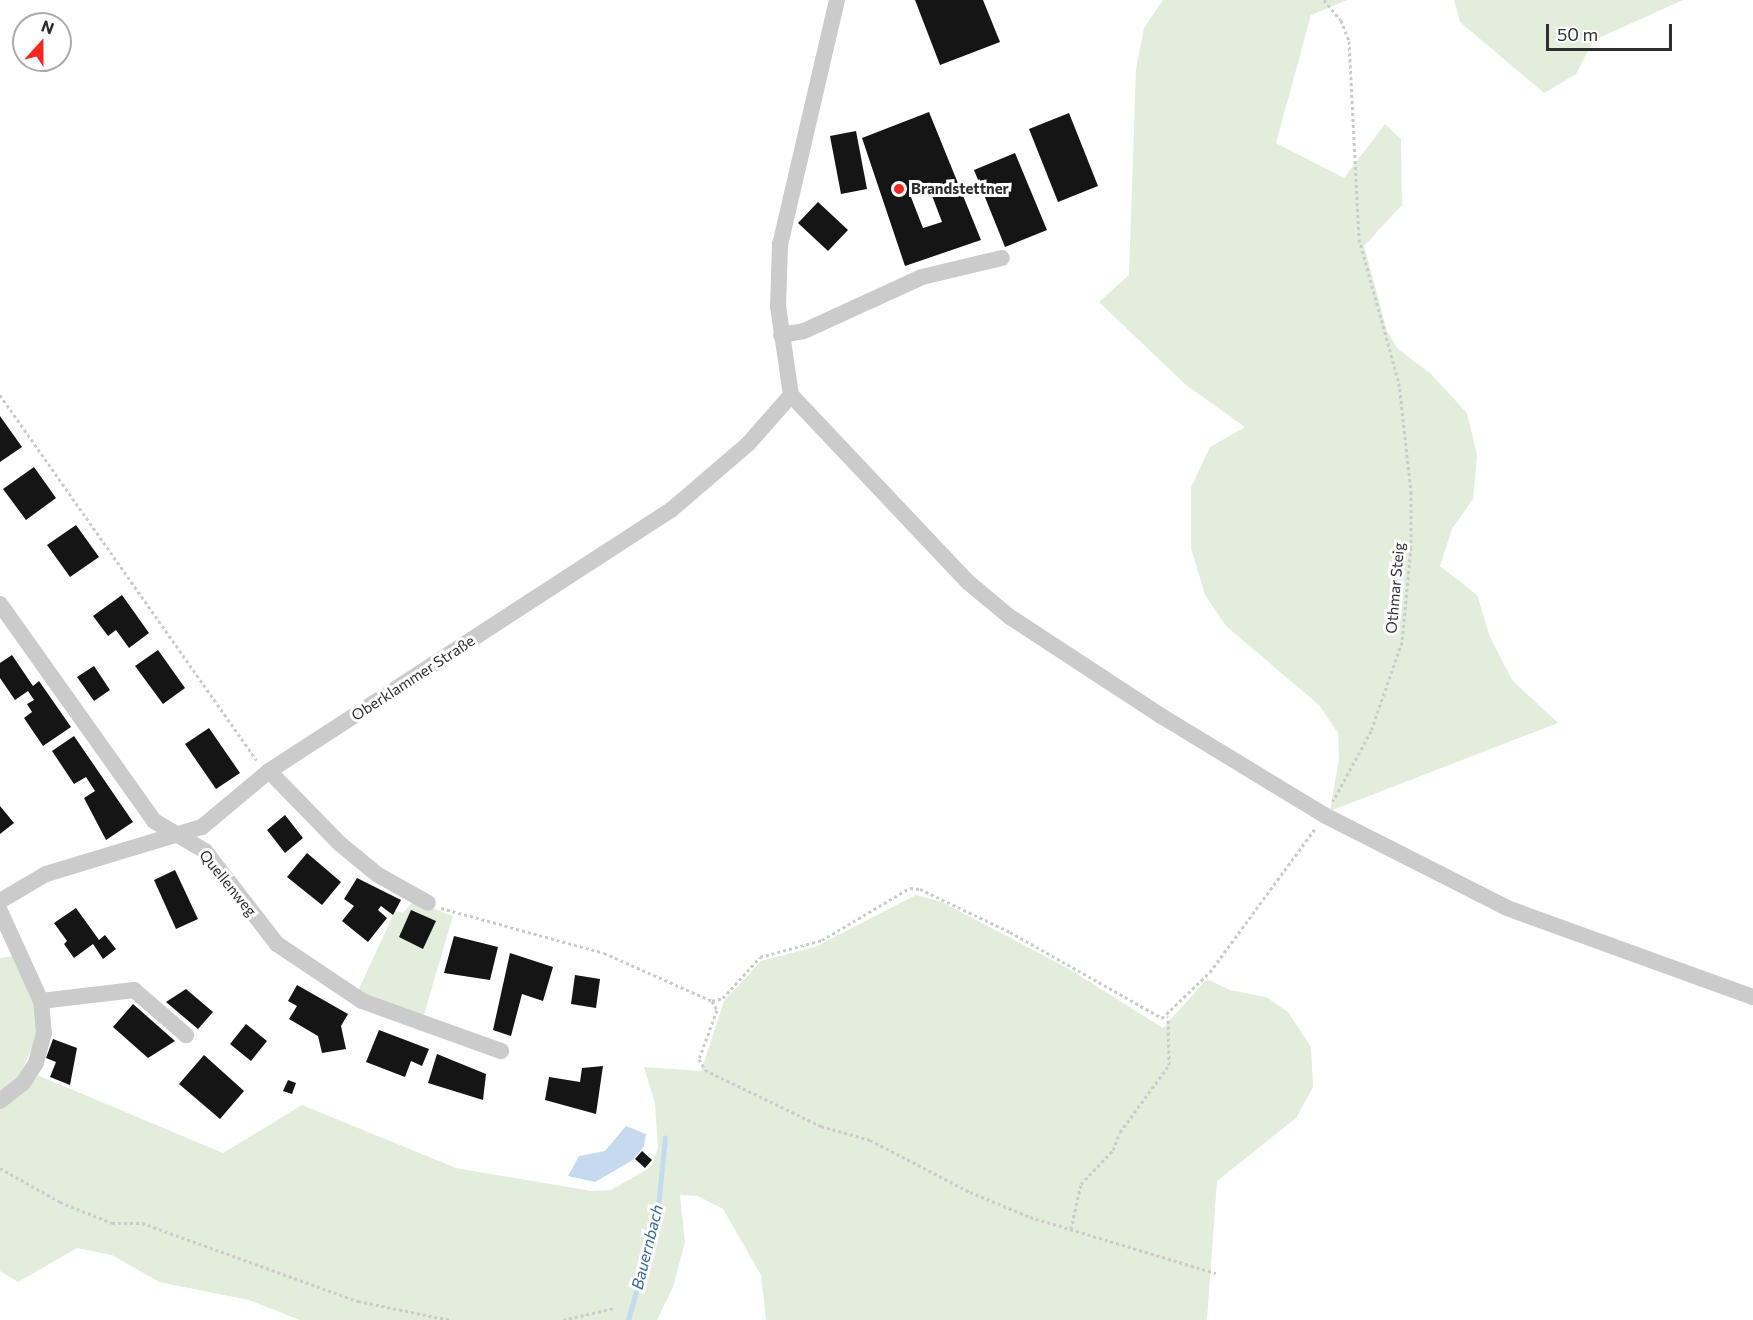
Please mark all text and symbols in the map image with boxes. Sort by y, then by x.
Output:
north arrow [12,12,72,72]
scale bar [1549,12,1675,50]
text: N [39,16,57,38]
text: 50 m [1557,23,1598,45]
place label: Brandstettner [911,180,1009,198]
marker: Brandstettner [892,182,906,196]
street label: Othmar Steig [1382,542,1408,634]
street label: Oberklammer Straße [348,631,478,725]
street label: Quellenweg [196,846,260,920]
water label: Bauernbach [627,1203,667,1291]

